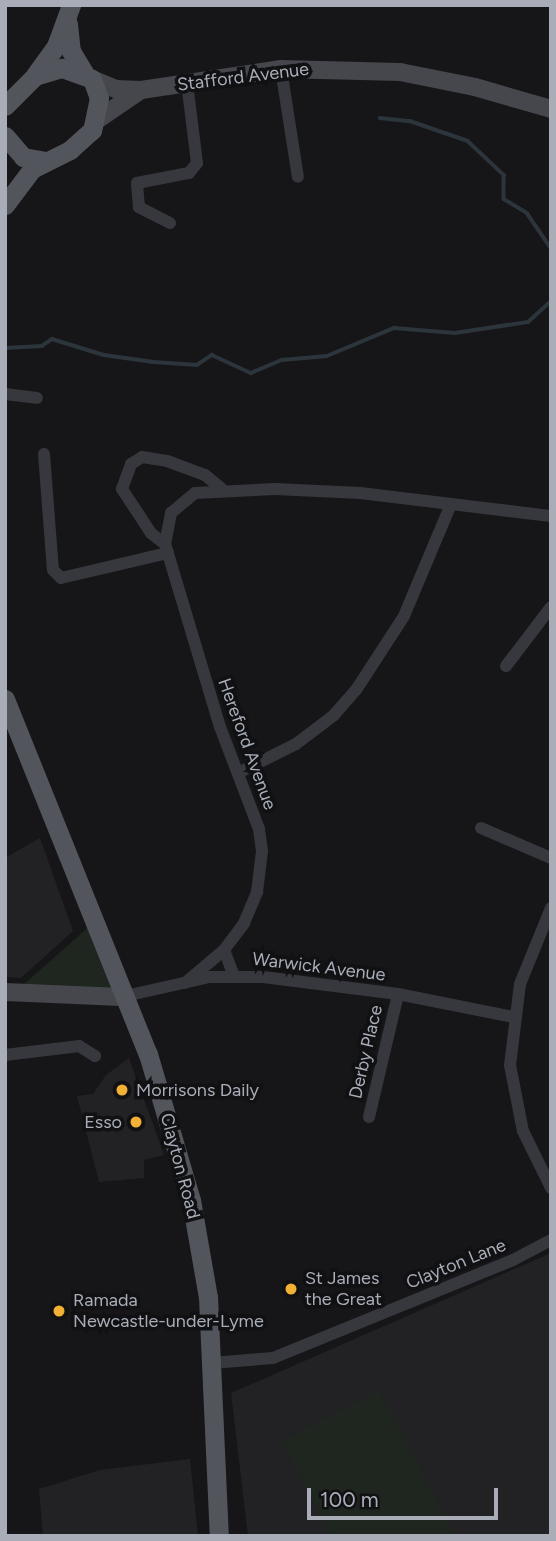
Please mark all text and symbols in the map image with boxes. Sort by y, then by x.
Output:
street label: Stafford Avenue [176,58,310,96]
street label: Hereford Avenue [213,675,281,813]
street label: Warwick Avenue [251,948,387,986]
street label: Derby Place [345,1003,387,1101]
place label: Morrisons Daily [136,1079,259,1101]
marker: Morrisons Daily [114,1082,130,1098]
place label: Esso [84,1111,122,1133]
street label: Clayton Road [156,1111,204,1221]
marker: Esso [128,1114,144,1130]
street label: Clayton Lane [403,1234,509,1294]
place label: St James the Great [305,1268,382,1310]
marker: St James the Great [283,1281,299,1297]
place label: Ramada Newcastle-under-Lyme [73,1290,264,1332]
marker: Ramada Newcastle-under-Lyme [51,1303,67,1319]
scale bar [311,1474,502,1518]
text: 100 m [320,1487,379,1512]

